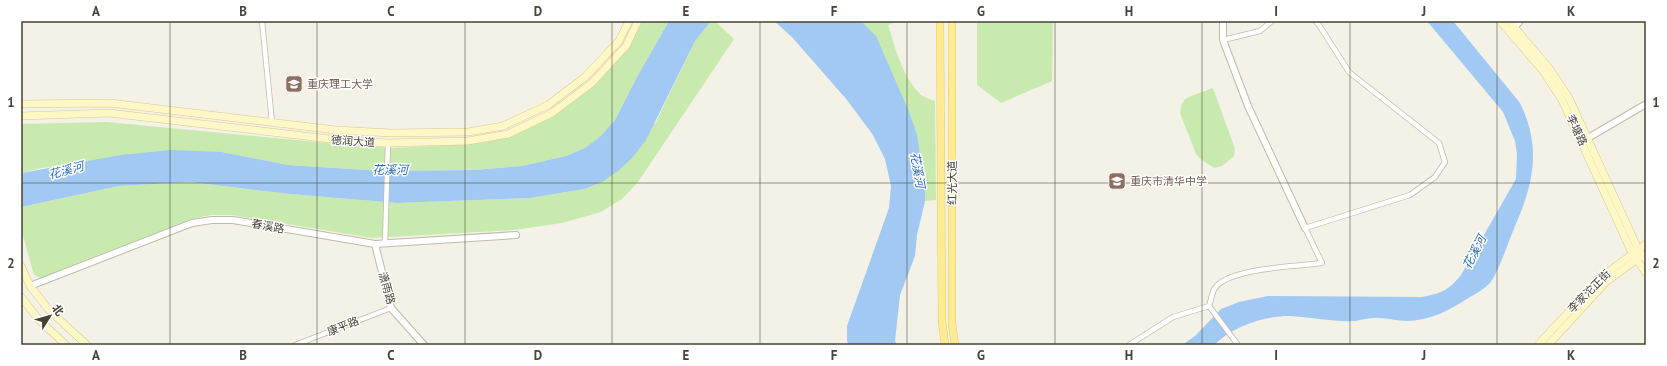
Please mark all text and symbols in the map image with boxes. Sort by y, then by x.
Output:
text: A [92,3,100,20]
text: B [239,3,247,20]
text: C [387,3,395,20]
text: D [534,3,542,20]
text: E [683,3,690,20]
text: F [831,3,838,20]
text: G [977,3,985,20]
text: H [1125,3,1133,20]
text: I [1274,3,1278,20]
text: J [1421,3,1426,20]
text: K [1567,3,1575,20]
school or university icon: 重庆理工大学 [284,74,304,94]
place label: 重庆理工大学 [307,77,373,91]
text: 1 [7,94,15,111]
text: 1 [1652,94,1660,111]
street label: 李塘路 [1564,112,1590,148]
street label: 德润大道 [331,132,375,150]
water label: 花溪河 [907,151,929,191]
water label: 花溪河 [47,158,87,182]
street label: 红光大道 [945,161,959,205]
water label: 花溪河 [372,162,410,177]
school or university icon: 重庆市清华中学 [1107,171,1127,191]
place label: 重庆市清华中学 [1130,174,1207,188]
street label: 春溪路 [251,216,285,236]
water label: 花溪河 [1459,231,1490,271]
text: 2 [7,255,15,272]
text: 2 [1652,255,1660,272]
street label: 李家沱正街 [1565,267,1613,315]
street label: 潇雨路 [376,270,398,306]
north arrow [30,296,70,336]
text: 北 [49,301,67,319]
street label: 康平路 [325,314,361,338]
text: A [92,347,100,364]
text: B [239,347,247,364]
text: C [387,347,395,364]
text: D [534,347,542,364]
text: E [683,347,690,364]
text: F [831,347,838,364]
text: G [977,347,985,364]
text: H [1125,347,1133,364]
text: I [1274,347,1278,364]
text: J [1421,347,1426,364]
text: K [1567,347,1575,364]

